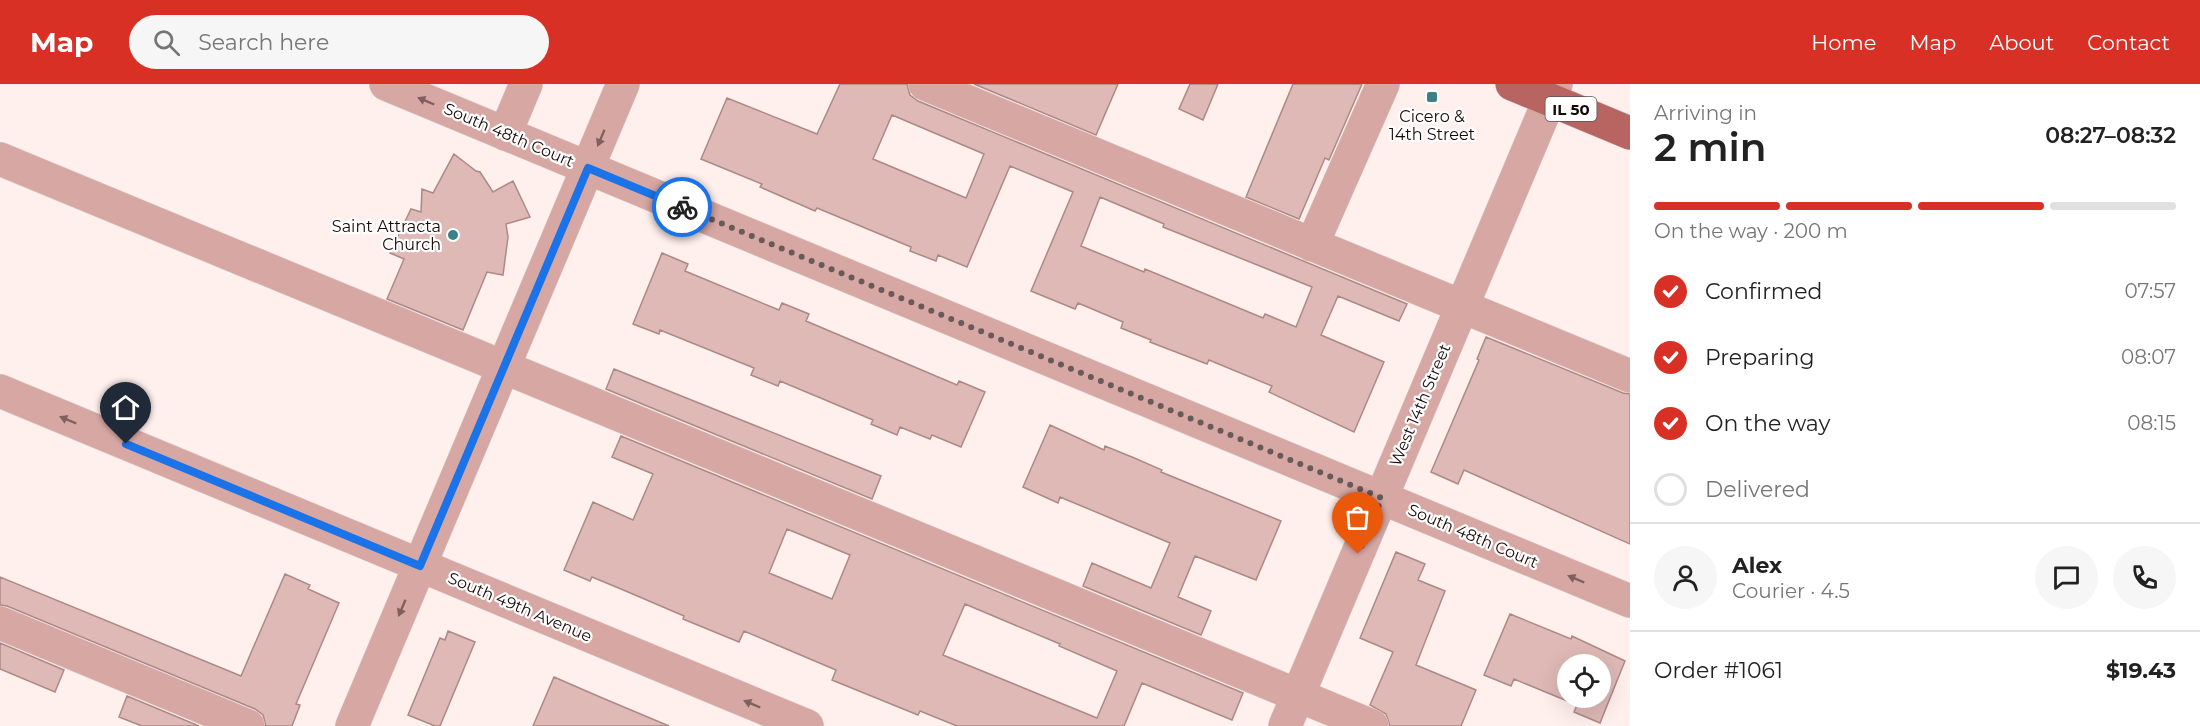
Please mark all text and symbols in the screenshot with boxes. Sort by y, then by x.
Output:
search box [129,15,549,69]
text: Map [30,25,93,59]
icon: search [150,26,183,59]
text: Search here [198,29,329,56]
text: Home [1811,30,1876,55]
text: Map [1909,30,1956,55]
text: About [1989,30,2054,55]
text: Contact [2087,30,2170,55]
marker: Cicero & 14th Street [1425,90,1439,104]
one-way arrow [417,96,435,106]
road number: IL 50 [1546,97,1596,121]
street label: South 48th Court [441,99,577,171]
text: Arriving in [1654,101,1757,125]
place label: Cicero & 14th Street [1389,107,1476,144]
text: 08:27–08:32 [2045,122,2176,149]
text: 2 min [1654,123,1767,171]
one-way arrow [595,129,605,147]
courier [652,177,712,237]
icon: bike [666,191,699,224]
place label: Saint Attracta Church [332,217,441,254]
text: On the way · 200 m [1654,219,1848,243]
marker: Saint Attracta Church [446,228,460,242]
icon: check [1654,275,1687,308]
text: Confirmed [1705,278,1822,305]
text: 07:57 [2124,279,2176,303]
street label: West 14th Street [1386,340,1455,469]
icon: check [1654,341,1687,374]
text: Preparing [1705,344,1814,371]
text: 08:07 [2121,345,2176,369]
pin [100,382,151,444]
icon: home [109,391,142,424]
icon: check [1654,407,1687,440]
text: On the way [1705,410,1830,437]
text: 08:15 [2127,411,2176,435]
one-way arrow [59,415,77,424]
text: Delivered [1705,476,1810,503]
pin [1332,492,1383,554]
street label: South 48th Court [1405,500,1541,572]
icon: bag [1341,501,1374,534]
button: person [1654,546,1717,609]
button: chat [2035,546,2098,609]
button: phone [2113,546,2176,609]
text: Alex [1732,552,1782,579]
street label: South 49th Avenue [445,568,595,646]
one-way arrow [1567,574,1585,583]
text: Courier · 4.5 [1732,579,1850,603]
one-way arrow [397,599,407,617]
map controls [1557,654,1611,708]
button: locate [1557,654,1611,708]
text: Order #1061 [1654,657,1783,684]
text: $19.43 [2106,657,2176,684]
one-way arrow [743,699,761,709]

